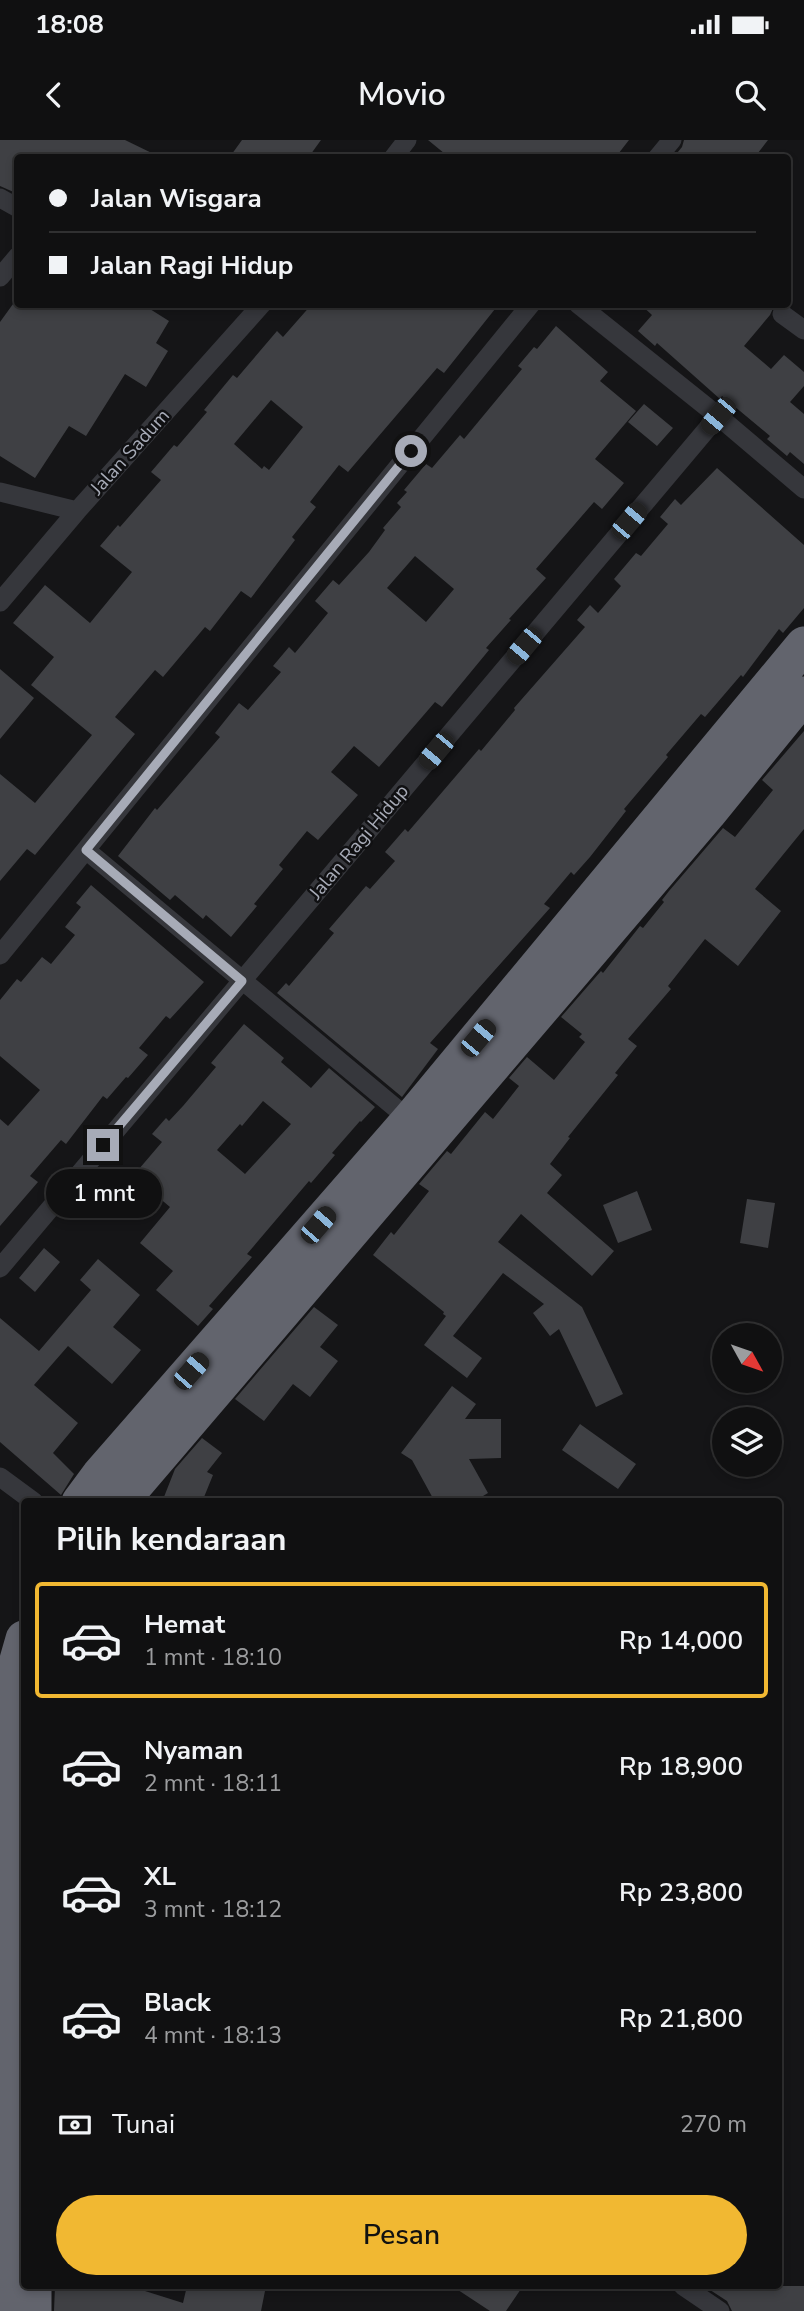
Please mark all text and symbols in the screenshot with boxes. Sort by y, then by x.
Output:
text: 18:08 [35,7,104,42]
text: Movio [358,73,446,116]
icon: back [35,76,73,114]
icon: search [731,76,769,114]
text: Jalan Wisgara [91,181,262,216]
text: Jalan Ragi Hidup [91,248,293,283]
car [697,393,740,439]
street label: Jalan Sadum [84,403,176,501]
route start [395,435,427,467]
car [608,498,651,544]
car [503,623,546,669]
car [415,728,458,774]
street label: Jalan Ragi Hidup [303,779,415,906]
car [457,1015,500,1061]
route end [87,1129,119,1161]
callout: 1 mnt [45,1170,161,1218]
text: 1 mnt [73,1178,135,1209]
car [297,1202,340,1248]
north arrow [712,1323,782,1393]
map controls [712,1323,782,1477]
car [170,1348,213,1394]
button: layers [712,1407,782,1477]
text: Pilih kendaraan [56,1518,286,1561]
text: Hemat [144,1607,225,1642]
icon: car [60,1609,123,1672]
text: Rp 14,000 [619,1623,743,1658]
text: 1 mnt · 18:10 [144,1642,282,1673]
text: Nyaman [144,1733,243,1768]
icon: car [60,1735,123,1798]
text: Rp 18,900 [619,1749,743,1784]
text: 2 mnt · 18:11 [144,1768,282,1799]
text: XL [144,1859,176,1894]
icon: car [60,1861,123,1924]
text: Rp 23,800 [619,1875,743,1910]
text: 3 mnt · 18:12 [144,1894,282,1925]
text: Black [144,1985,211,2020]
icon: car [60,1987,123,2050]
text: Rp 21,800 [619,2001,743,2036]
text: 4 mnt · 18:13 [144,2020,282,2051]
icon: cash [56,2106,94,2144]
text: Tunai [112,2107,175,2142]
text: 270 m [680,2109,747,2140]
button: Pesan [56,2195,747,2275]

